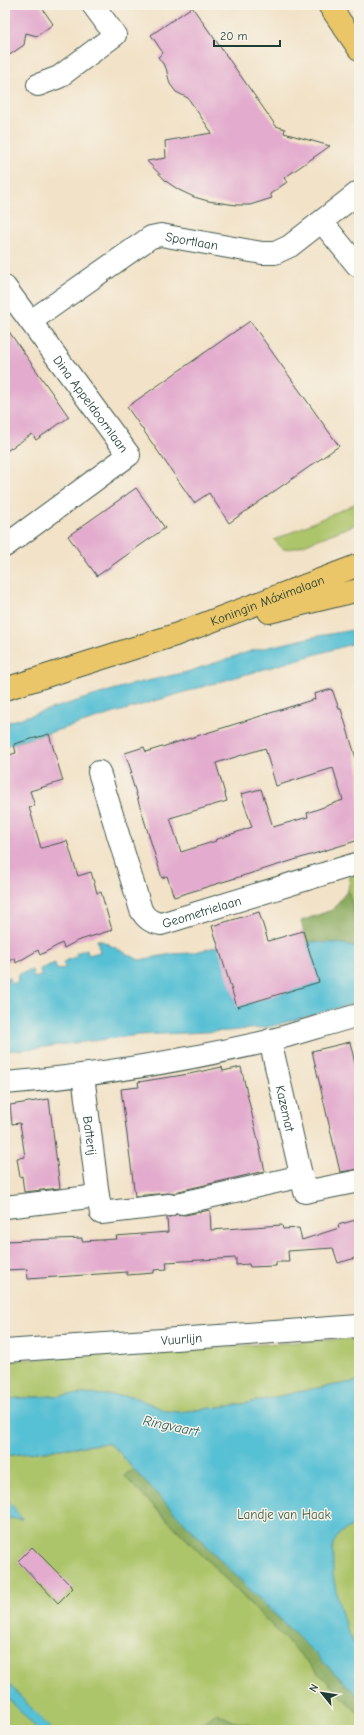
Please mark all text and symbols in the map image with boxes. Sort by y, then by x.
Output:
scale bar [214,22,280,48]
text: 20 m [220,29,248,43]
street label: Sportlaan [164,228,219,253]
street label: Dina Appeldoornlaan [50,352,132,455]
street label: Koningin Máximalaan [208,571,326,628]
street label: Geometrielaan [160,892,243,931]
street label: Kazemat [273,1084,299,1134]
street label: Batterij [81,1115,100,1156]
street label: Vuurlijn [160,1330,203,1347]
water label: Ringvaart [141,1412,202,1441]
park label: Landje van Haak [237,1507,331,1522]
north arrow [302,1673,342,1713]
text: N [306,1682,321,1695]

